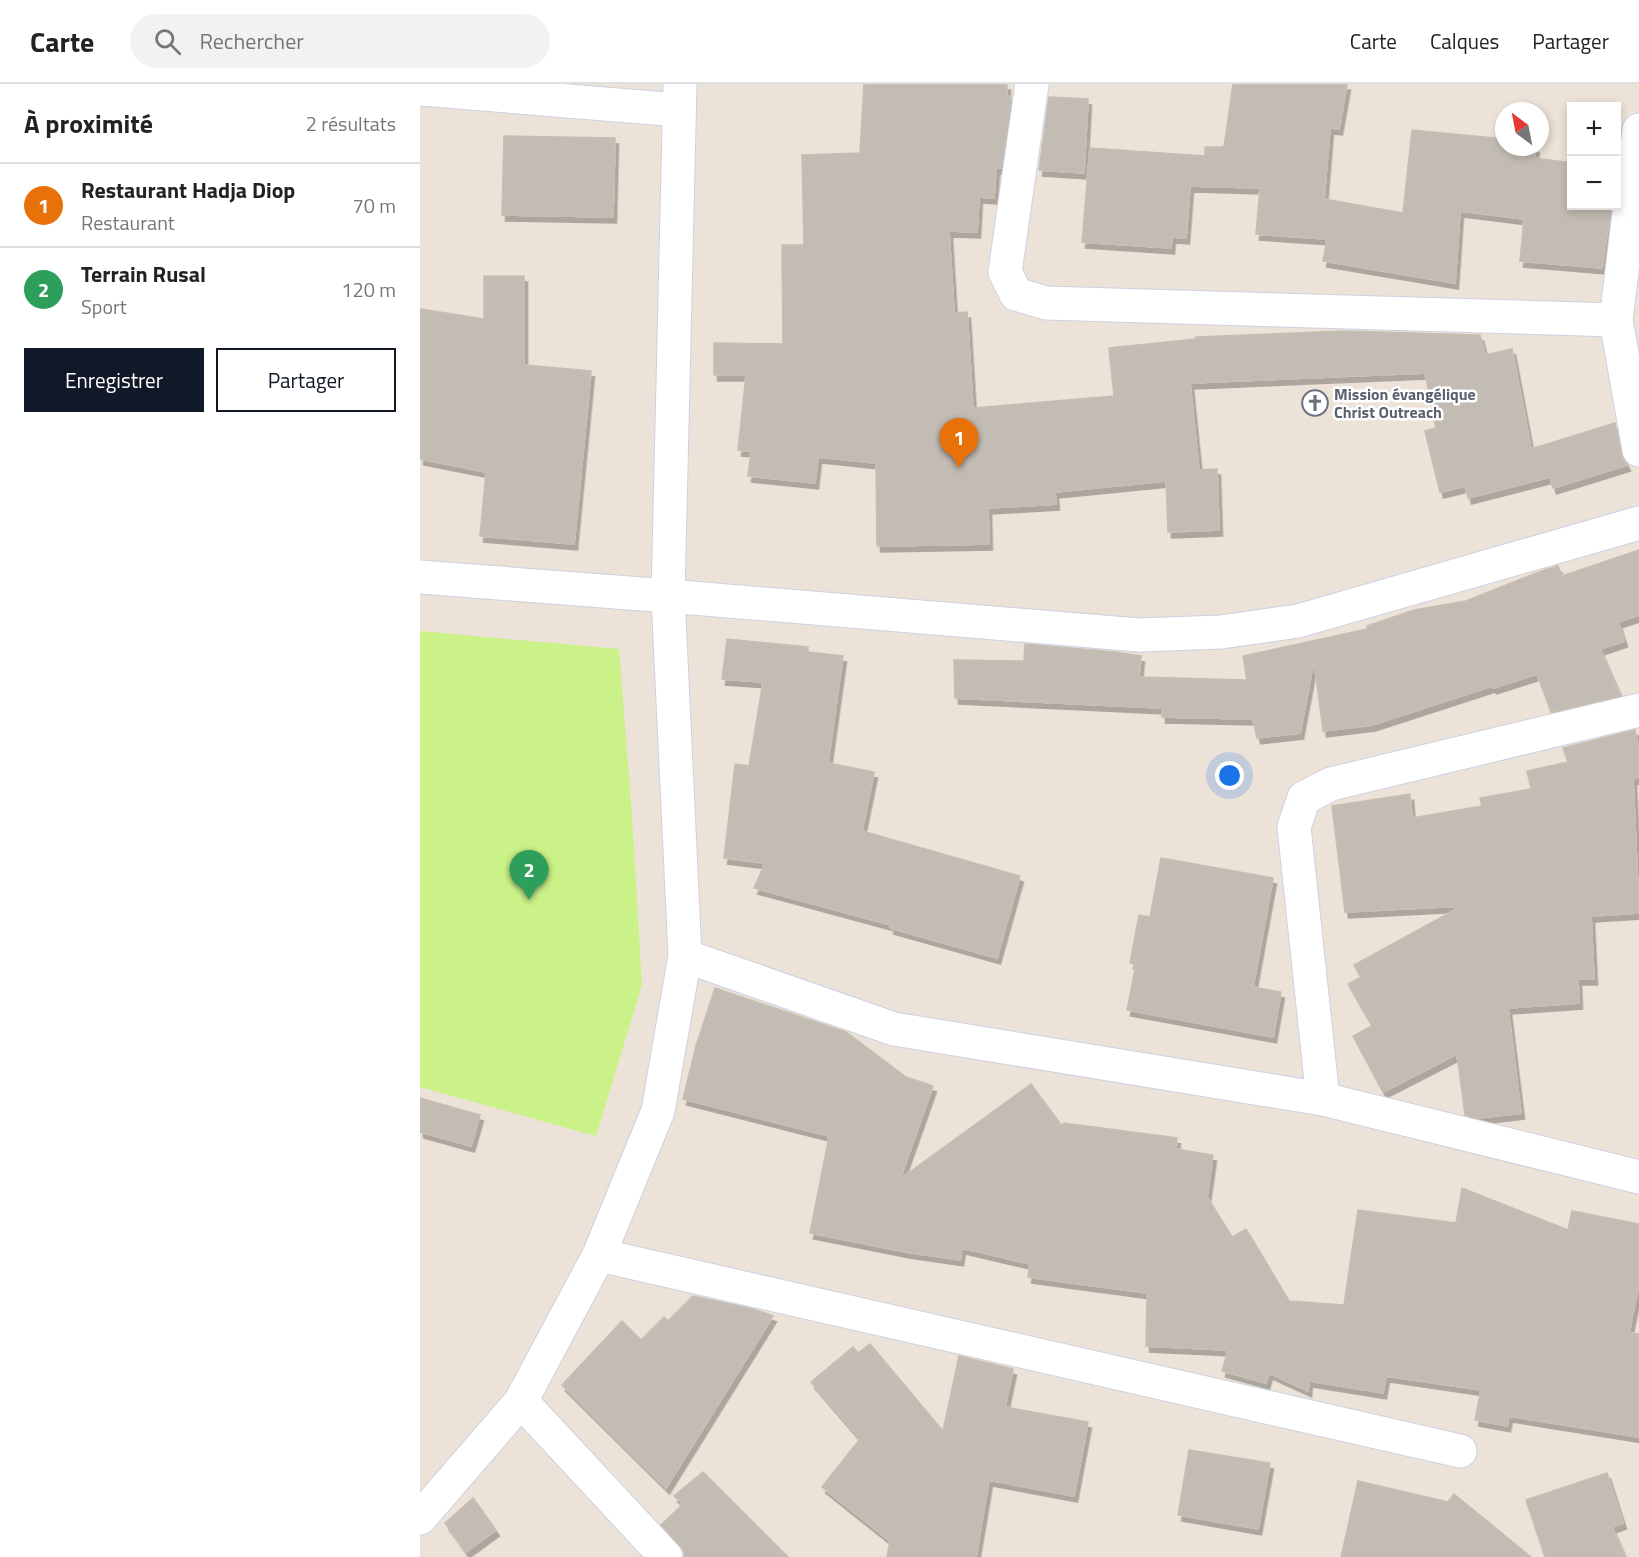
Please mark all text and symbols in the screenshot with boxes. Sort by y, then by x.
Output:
search box [130,14,550,68]
text: Carte [30,20,94,63]
text: Rechercher [199,24,304,58]
icon: search [151,25,184,58]
text: Carte [1350,25,1397,57]
text: Calques [1430,25,1499,57]
text: Partager [1532,25,1609,57]
north arrow [1495,102,1549,156]
map controls [1567,102,1621,210]
button: + [1567,102,1621,156]
text: À proximité [24,104,153,143]
text: 2 résultats [306,108,396,139]
button: − [1567,156,1621,210]
text: Restaurant Hadja Diop [81,173,295,207]
text: 1 [38,190,49,221]
text: 70 m [352,190,396,221]
text: Restaurant [81,207,175,238]
text: Terrain Rusal [81,257,206,291]
text: 2 [38,274,49,305]
text: 120 m [341,274,396,305]
text: Sport [81,291,127,322]
button: Enregistrer [24,348,204,412]
button: Partager [216,348,396,412]
place label: Mission évangélique Christ Outreach [1334,382,1476,424]
church icon: Mission évangélique Christ Outreach [1300,388,1330,418]
pin: 1 [940,418,978,468]
your location [1215,761,1244,790]
pin: 2 [510,850,548,900]

